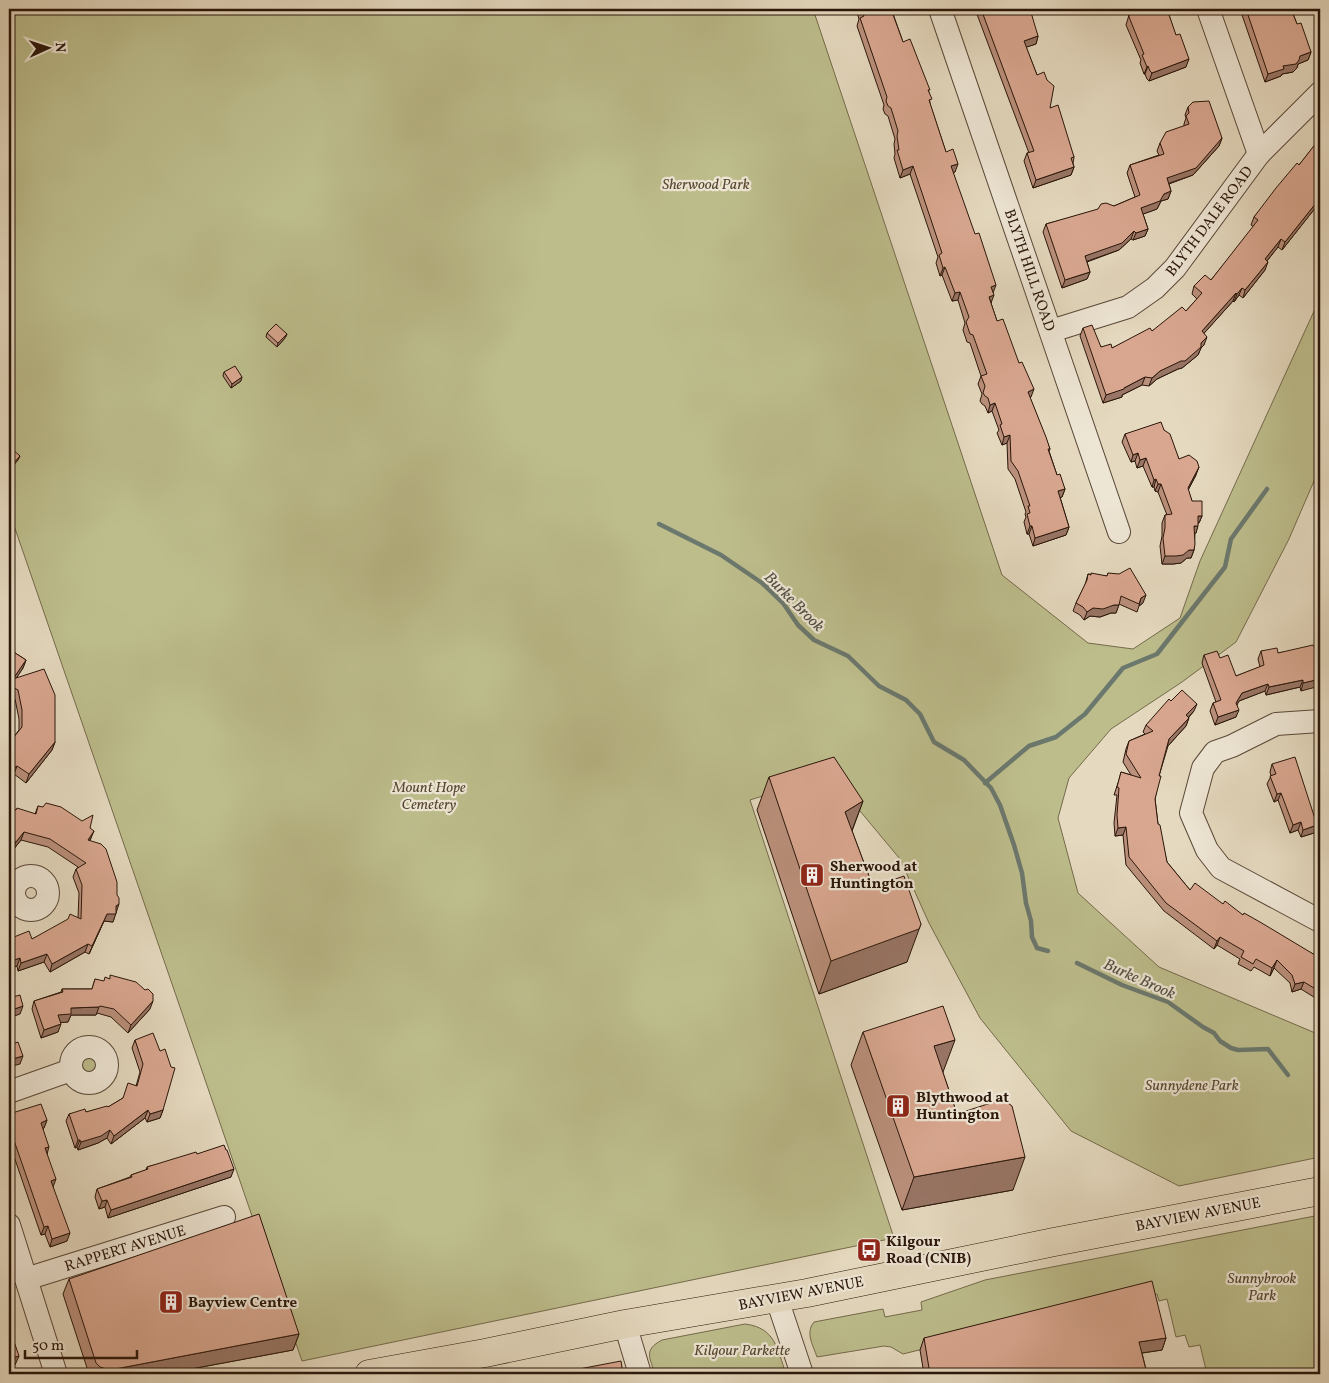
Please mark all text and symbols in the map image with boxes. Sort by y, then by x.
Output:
north arrow [22,22,72,72]
text: N [50,42,69,53]
street label: BLYTH DALE ROAD [1162,162,1259,281]
park label: Sherwood Park [662,175,750,196]
street label: BLYTH HILL ROAD [998,206,1059,335]
water label: Burke Brook [759,567,829,638]
park label: Mount Hope Cemetery [391,778,466,816]
place label: Sherwood at Huntington [830,857,918,895]
building icon: Sherwood at Huntington [799,862,825,888]
water label: Burke Brook [1100,954,1179,1006]
park label: Sunnydene Park [1145,1076,1239,1097]
place label: Blythwood at Huntington [916,1088,1009,1126]
building icon: Blythwood at Huntington [885,1093,911,1119]
street label: BAYVIEW AVENUE [1134,1193,1263,1238]
street label: RAPPERT AVENUE [62,1221,189,1278]
place label: Kilgour Road (CNIB) [886,1232,971,1270]
bus stop icon: Kilgour Road (CNIB) [856,1237,882,1263]
park label: Sunnybrook Park [1227,1269,1297,1307]
street label: BAYVIEW AVENUE [737,1272,866,1317]
building icon: Bayview Centre [158,1289,184,1315]
place label: Bayview Centre [188,1293,298,1314]
scale bar [25,1328,138,1360]
text: 50 m [32,1336,64,1357]
park label: Kilgour Parkette [694,1341,790,1362]

